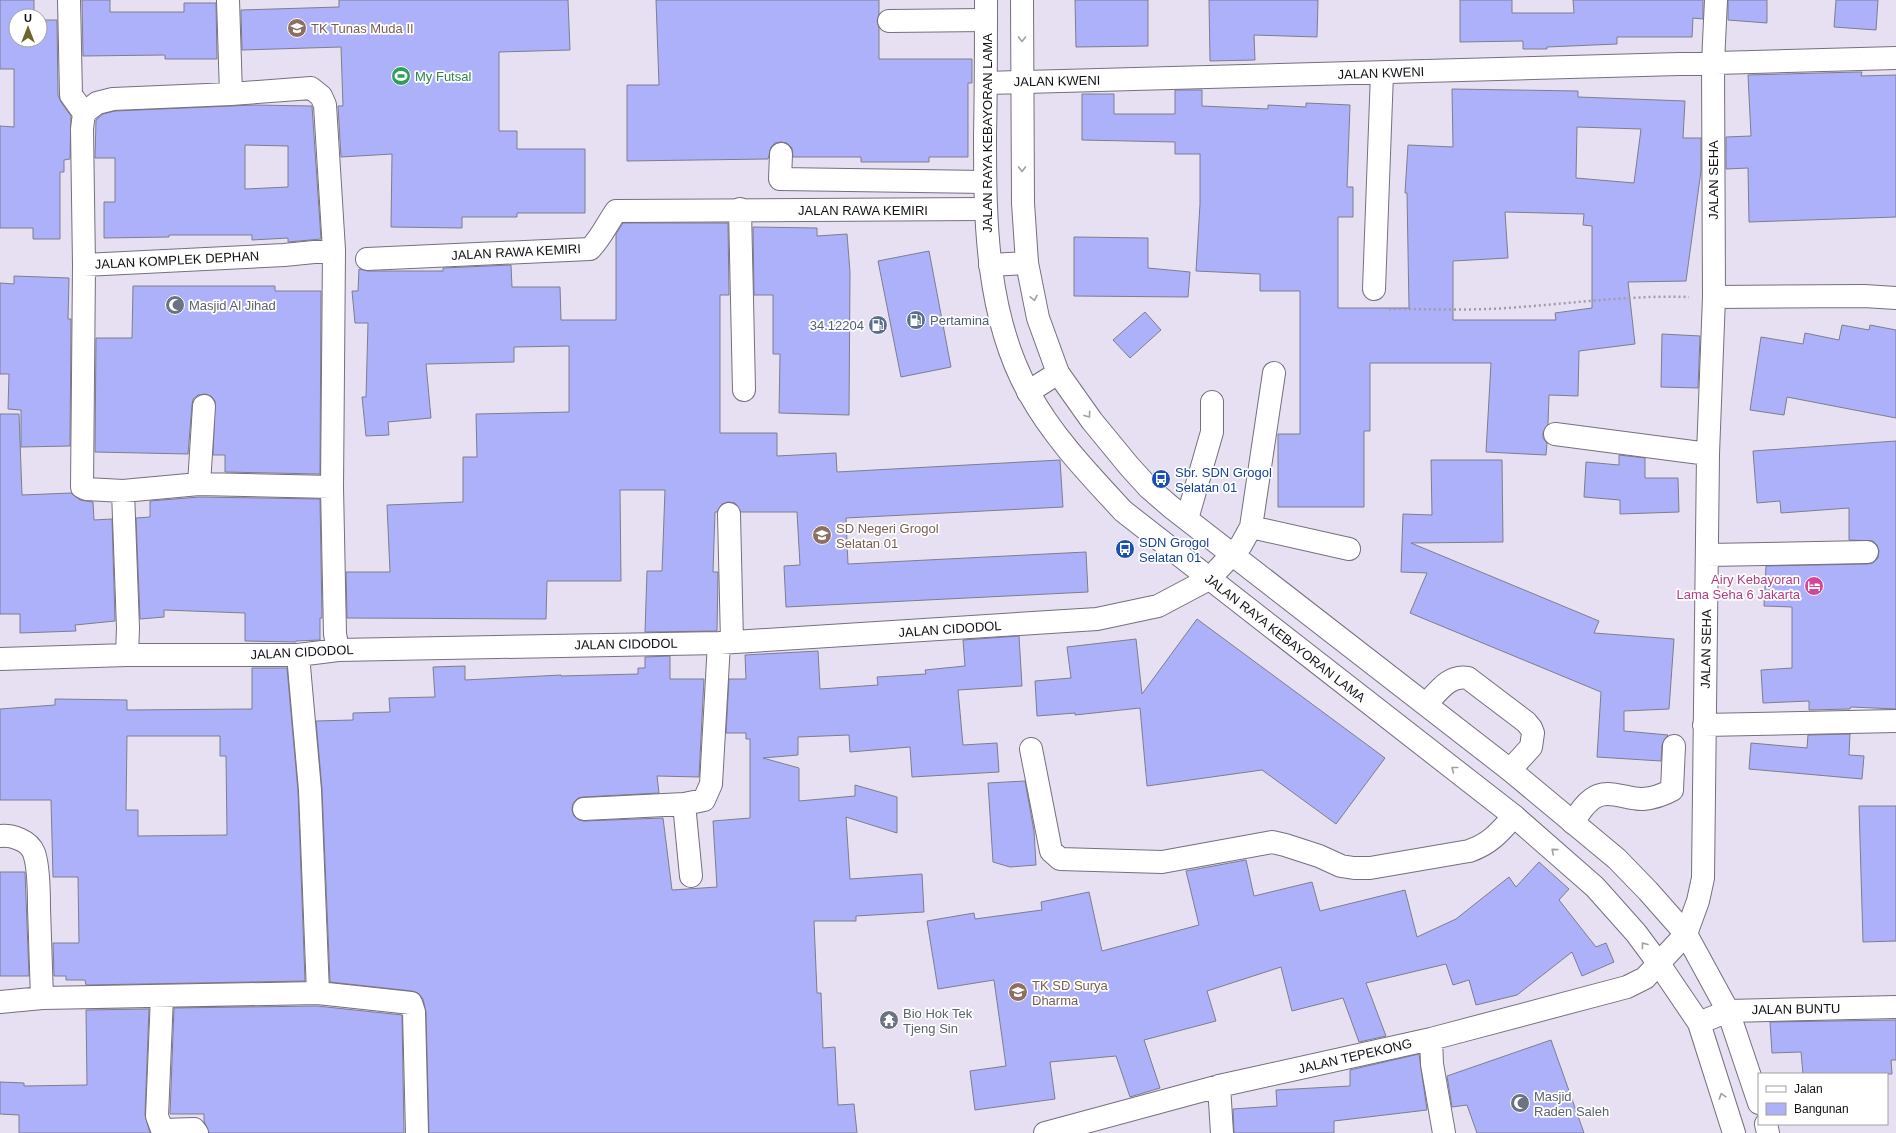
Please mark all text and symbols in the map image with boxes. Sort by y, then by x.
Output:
north arrow [8,8,48,48]
text: U [24,12,32,24]
school or university icon: TK Tunas Muda II [286,17,308,39]
place label: TK Tunas Muda II [311,21,414,36]
street label: JALAN RAYA KEBAYORAN LAMA [980,33,995,233]
one-way arrow [1018,36,1026,42]
street label: JALAN KWENI [1337,64,1425,82]
sports icon: My Futsal [390,65,412,87]
place label: My Futsal [415,69,471,84]
street label: JALAN KWENI [1014,73,1100,89]
street label: JALAN SEHA [1706,140,1721,220]
one-way arrow [1018,166,1026,172]
street label: JALAN RAWA KEMIRI [798,203,928,218]
street label: JALAN RAWA KEMIRI [451,241,581,263]
street label: JALAN KOMPLEK DEPHAN [94,248,260,272]
mosque icon: Masjid Al Jihad [164,294,186,316]
one-way arrow [1030,295,1038,301]
place label: Masjid Al Jihad [189,298,276,313]
fuel station icon: Pertamina [905,309,927,331]
place label: Pertamina [930,313,990,328]
fuel station icon: 34.12204 [867,314,889,336]
place label: 34.12204 [810,318,864,333]
one-way arrow [1083,410,1090,417]
place label: Sbr. SDN Grogol Selatan 01 [1175,465,1272,495]
bus stop icon: Sbr. SDN Grogol Selatan 01 [1150,468,1172,490]
place label: SD Negeri Grogol Selatan 01 [836,521,939,551]
school or university icon: SD Negeri Grogol Selatan 01 [811,524,833,546]
place label: SDN Grogol Selatan 01 [1139,535,1209,565]
bus stop icon: SDN Grogol Selatan 01 [1114,538,1136,560]
street label: JALAN RAYA KEBAYORAN LAMA [1202,571,1368,705]
place label: Airy Kebayoran Lama Seha 6 Jakarta [1676,572,1801,602]
hotel icon: Airy Kebayoran Lama Seha 6 Jakarta [1803,575,1825,597]
street label: JALAN SEHA [1698,609,1714,689]
street label: JALAN CIDODOL [898,618,1002,640]
street label: JALAN CIDODOL [574,636,678,652]
street label: JALAN CIDODOL [250,642,354,662]
one-way arrow [1451,767,1458,774]
one-way arrow [1552,849,1559,856]
one-way arrow [1642,942,1649,949]
place label: TK SD Surya Dharma [1032,978,1109,1008]
school or university icon: TK SD Surya Dharma [1007,981,1029,1003]
street label: JALAN BUNTU [1751,1001,1841,1017]
place label: Bio Hok Tek Tjeng Sin [903,1006,973,1036]
temple icon: Bio Hok Tek Tjeng Sin [878,1009,900,1031]
street label: JALAN TEPEKONG [1297,1036,1413,1076]
legend [1758,1073,1888,1125]
text: Jalan [1794,1082,1823,1096]
place label: Masjid Raden Saleh [1534,1089,1609,1119]
mosque icon: Masjid Raden Saleh [1509,1092,1531,1114]
one-way arrow [1719,1093,1727,1100]
text: Bangunan [1794,1102,1849,1116]

